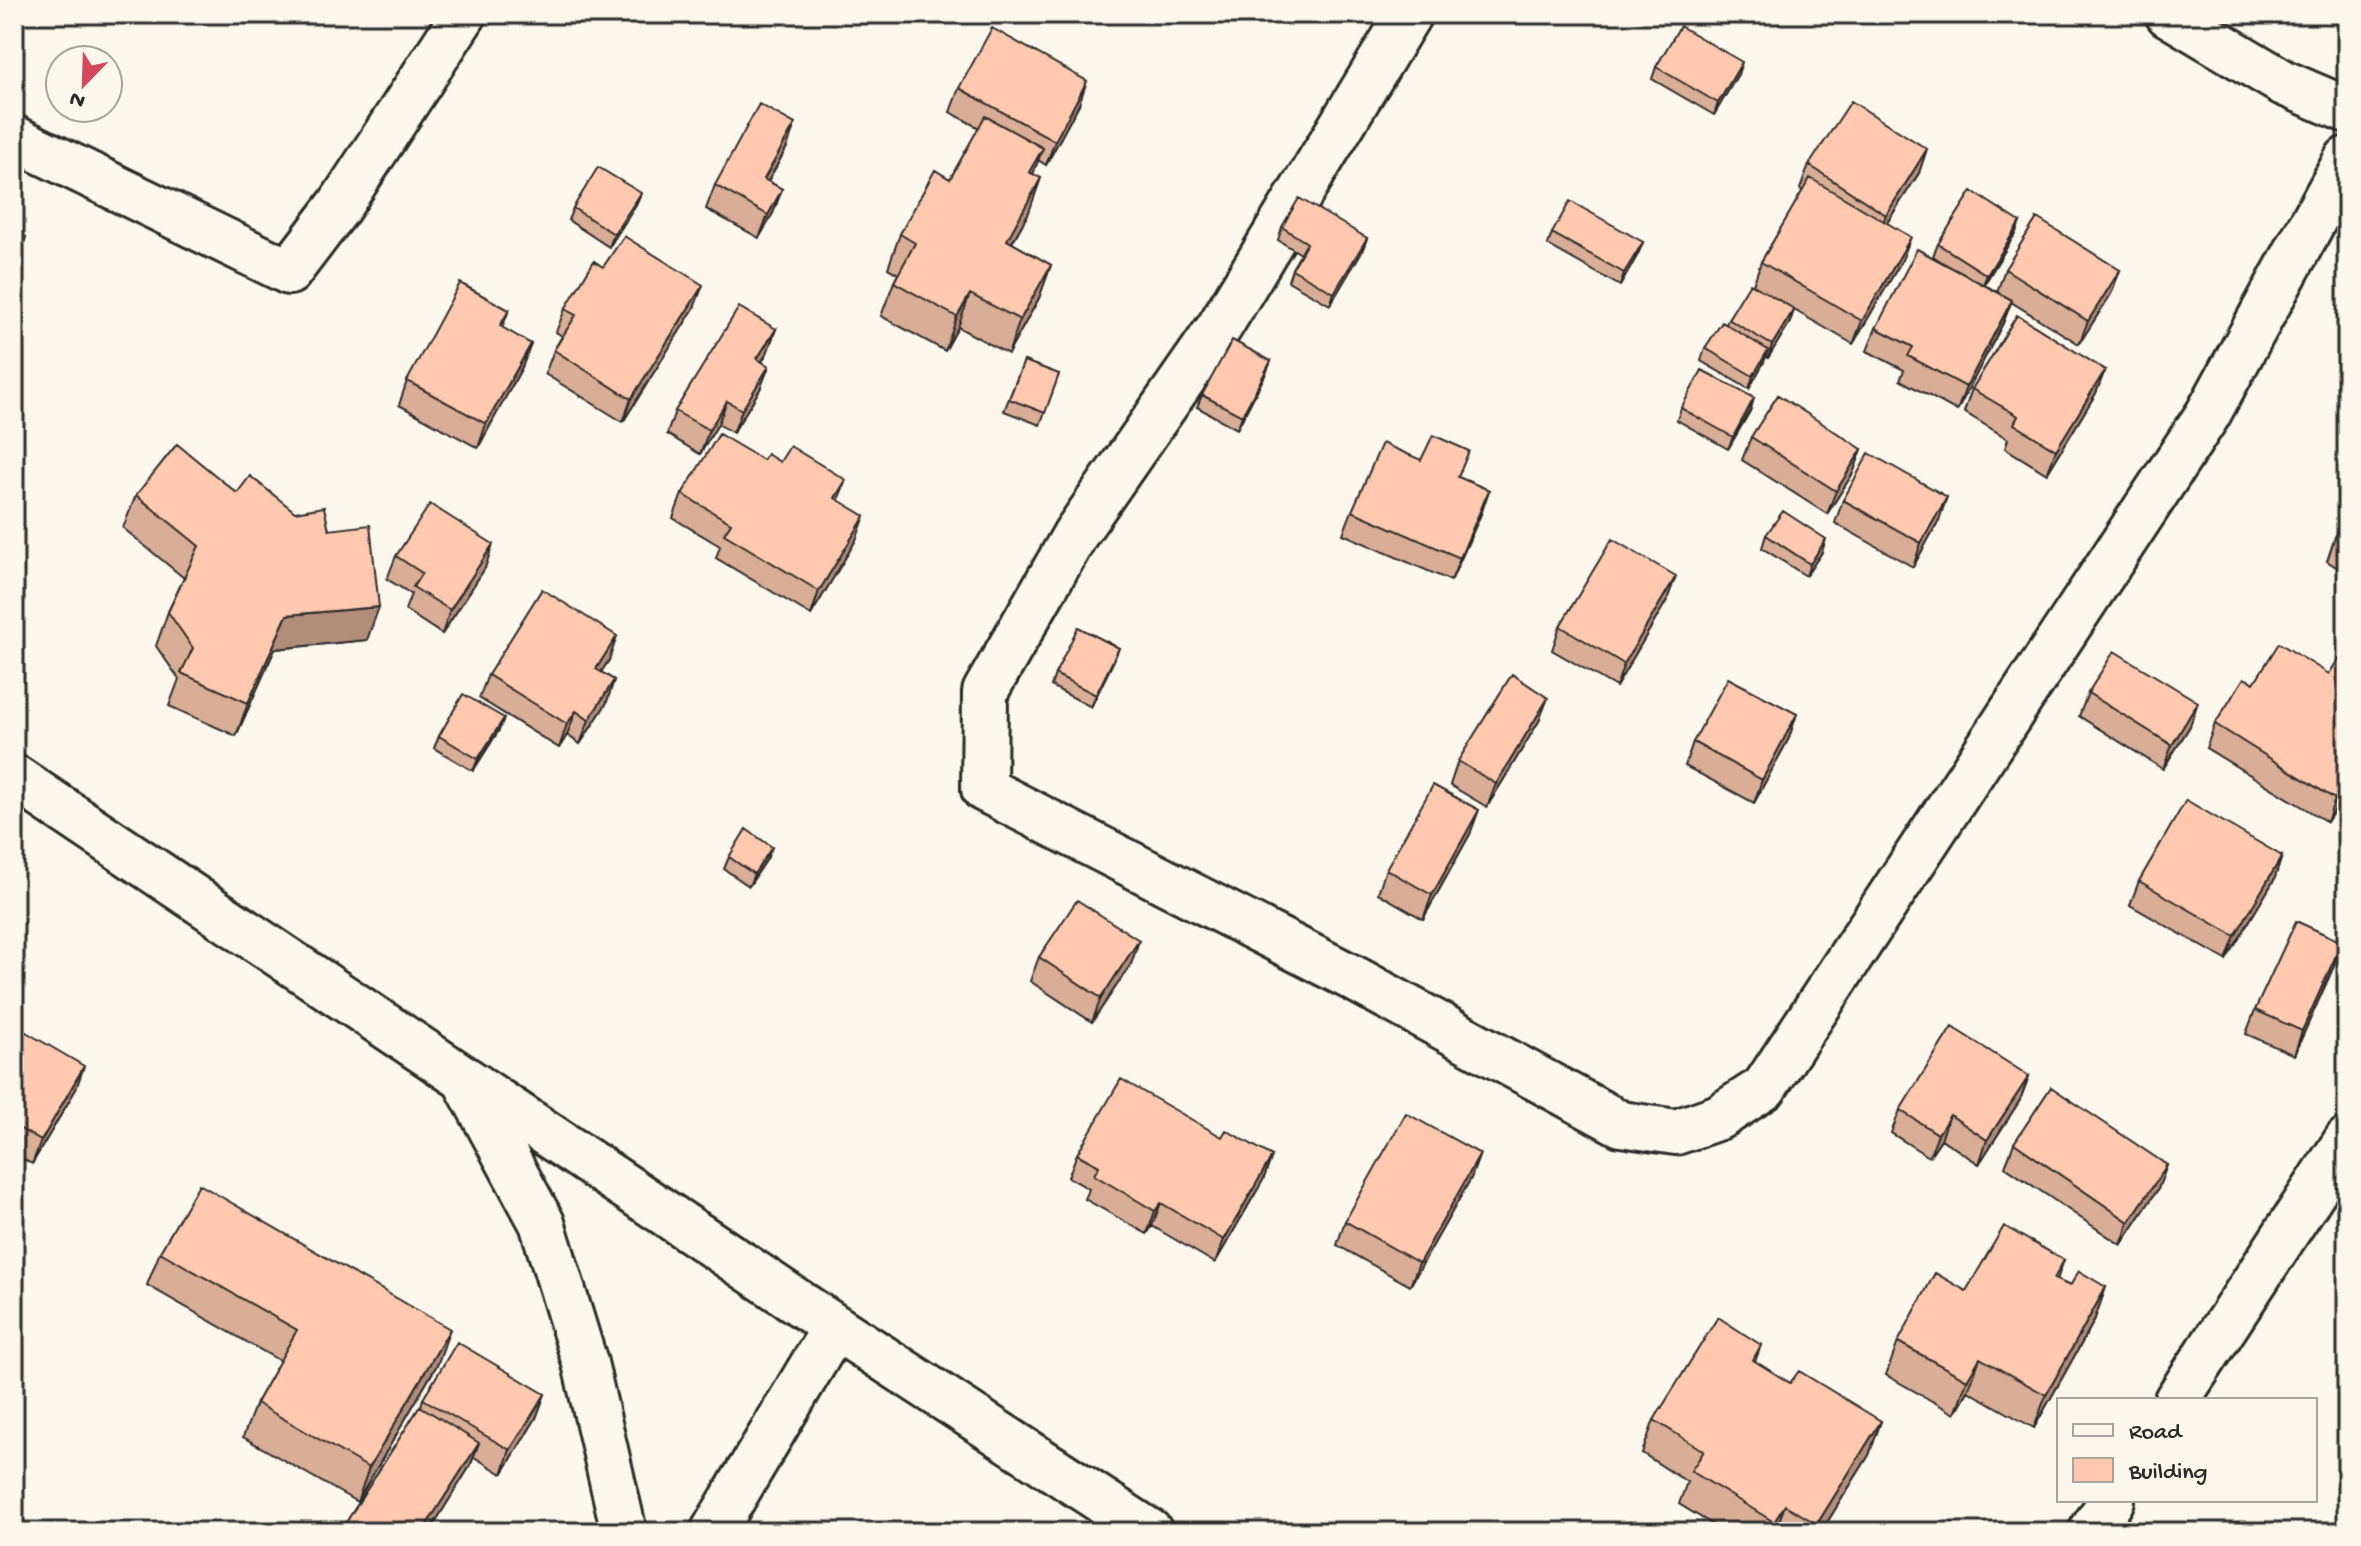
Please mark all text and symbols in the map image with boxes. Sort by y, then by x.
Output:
north arrow [44,44,124,124]
text: N [66,84,89,114]
legend [2057,1398,2317,1502]
text: Road [2129,1419,2183,1448]
text: Building [2128,1459,2207,1488]

